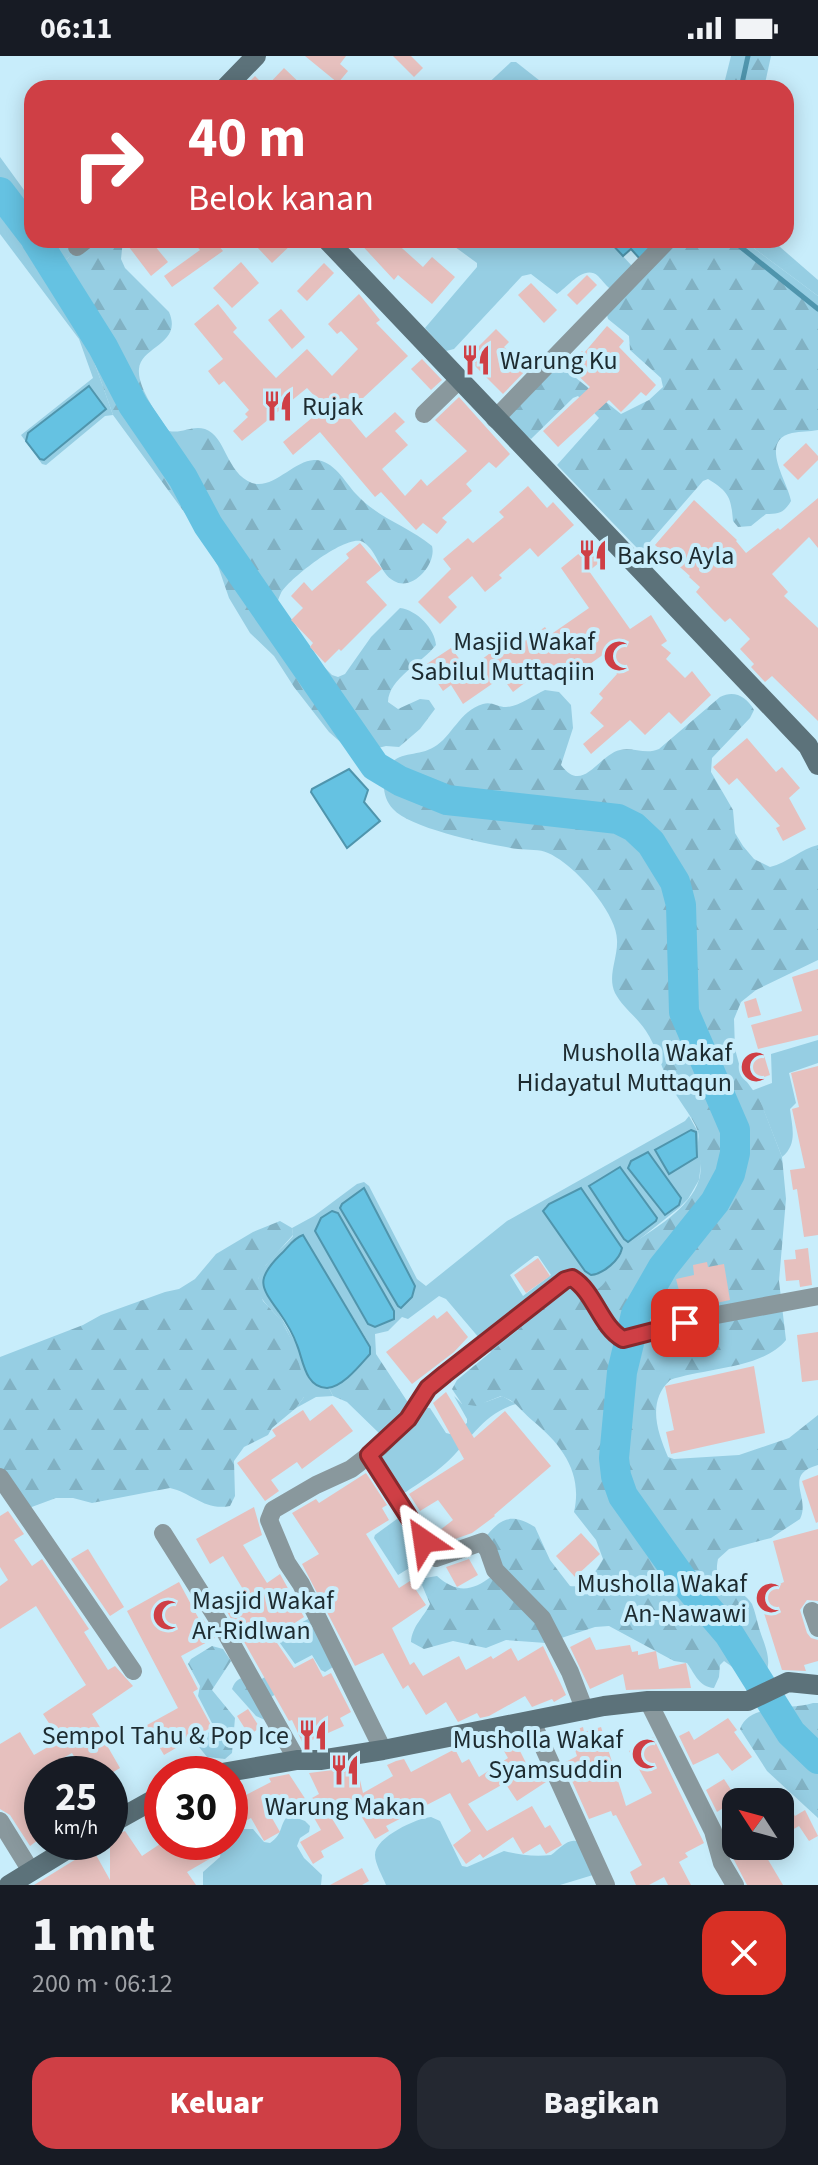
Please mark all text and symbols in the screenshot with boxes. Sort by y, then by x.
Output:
text: 06:11 [40,7,112,50]
text: 40 m [188,99,306,178]
icon: right [56,112,160,216]
text: Belok kanan [188,173,374,224]
place label: Warung Ku [500,342,618,379]
restaurant icon: Warung Ku [459,343,493,377]
place label: Rujak [302,388,363,425]
restaurant icon: Rujak [261,389,295,423]
place label: Bakso Ayla [617,537,734,574]
restaurant icon: Bakso Ayla [576,538,610,572]
place label: Masjid Wakaf Sabilul Muttaqiin [411,623,596,690]
mosque icon: Masjid Wakaf Sabilul Muttaqiin [602,639,636,673]
place label: Musholla Wakaf Hidayatul Muttaqun [517,1034,733,1101]
mosque icon: Musholla Wakaf Hidayatul Muttaqun [739,1050,773,1084]
pin [651,1289,719,1357]
icon: arrive [663,1301,707,1345]
position arrow [382,1499,466,1583]
place label: Musholla Wakaf An-Nawawi [577,1565,748,1632]
mosque icon: Musholla Wakaf An-Nawawi [754,1581,788,1615]
place label: Masjid Wakaf Ar-Ridlwan [192,1582,335,1649]
mosque icon: Masjid Wakaf Ar-Ridlwan [151,1598,185,1632]
place label: Sempol Tahu & Pop Ice [42,1717,289,1754]
restaurant icon: Sempol Tahu & Pop Ice [296,1718,330,1752]
place label: Musholla Wakaf Syamsuddin [453,1721,624,1788]
mosque icon: Musholla Wakaf Syamsuddin [630,1737,664,1771]
restaurant icon: Warung Makan [328,1753,362,1787]
speed limit sign: 30 [144,1756,248,1860]
text: 25 [55,1769,97,1826]
place label: Warung Makan [265,1788,425,1825]
north arrow [722,1788,794,1860]
map controls [722,1788,794,1860]
text: km/h [54,1814,98,1842]
text: 1 mnt [32,1901,155,1969]
button: close [702,1911,786,1995]
text: 200 m · 06:12 [32,1965,173,2002]
button: Keluar [32,2057,401,2149]
button: Bagikan [417,2057,786,2149]

